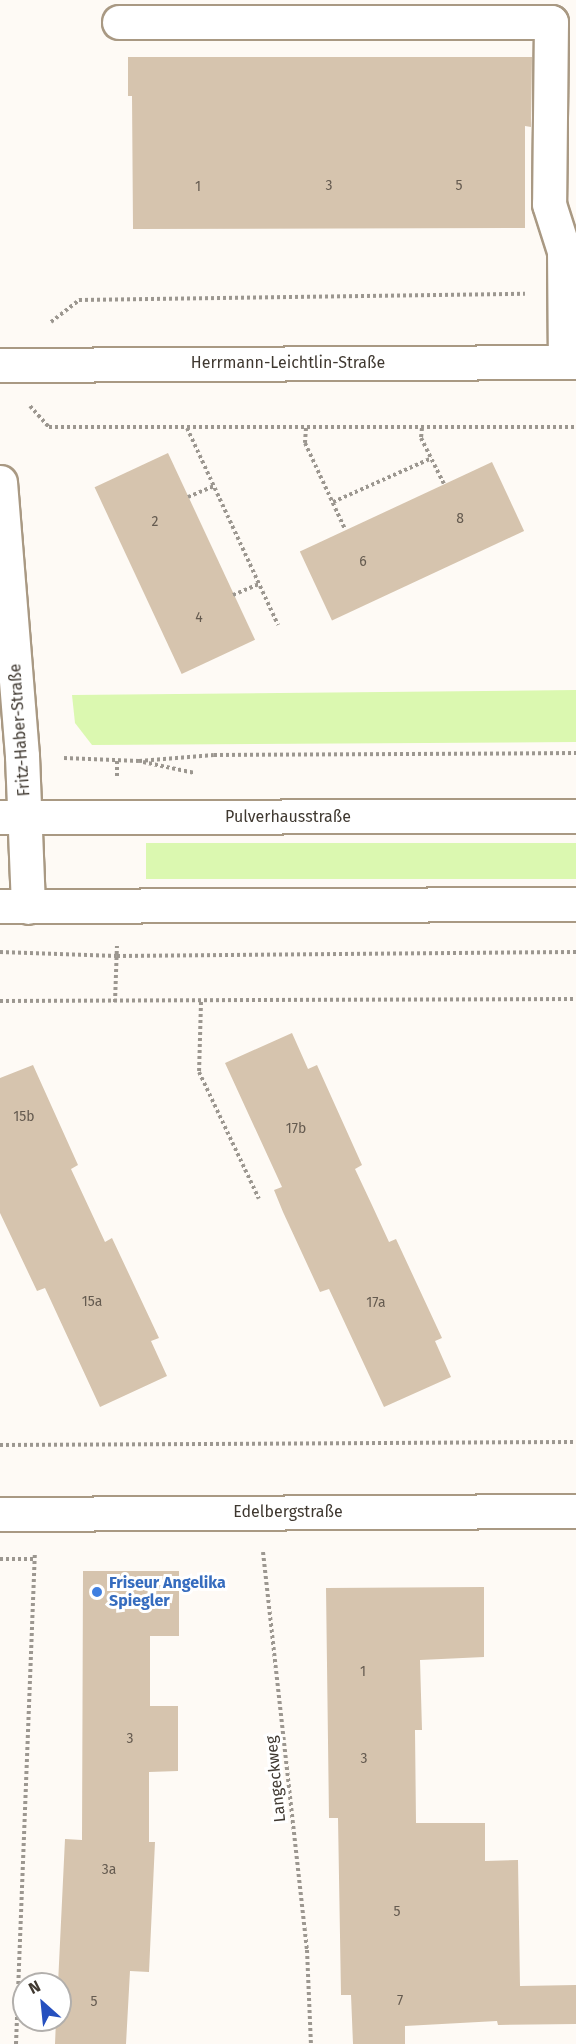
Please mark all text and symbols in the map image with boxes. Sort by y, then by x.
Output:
house number: 3 [326,178,332,194]
house number: 5 [455,178,463,194]
house number: 1 [195,179,201,195]
street label: Herrmann-Leichtlin-Straße [191,353,385,373]
house number: 8 [456,511,464,527]
house number: 2 [152,514,158,530]
house number: 6 [359,554,367,570]
house number: 4 [195,610,203,626]
street label: Fritz-Haber-Straße [6,663,34,797]
street label: Pulverhausstraße [225,807,351,827]
house number: 15b [13,1109,35,1125]
house number: 17b [286,1121,306,1137]
house number: 15a [82,1294,102,1310]
house number: 17a [366,1295,386,1311]
street label: Edelbergstraße [233,1502,343,1522]
place label: Friseur Angelika Spiegler [109,1573,226,1611]
marker: Friseur Angelika Spiegler [90,1585,104,1599]
house number: 1 [360,1664,366,1680]
house number: 3 [127,1731,133,1747]
street label: Langeckweg [262,1735,290,1823]
house number: 3 [361,1751,367,1767]
house number: 3a [102,1862,116,1878]
house number: 5 [393,1904,401,1920]
north arrow [12,1972,72,2032]
text: N [25,1976,44,1998]
house number: 7 [397,1993,403,2009]
house number: 5 [90,1994,98,2010]

